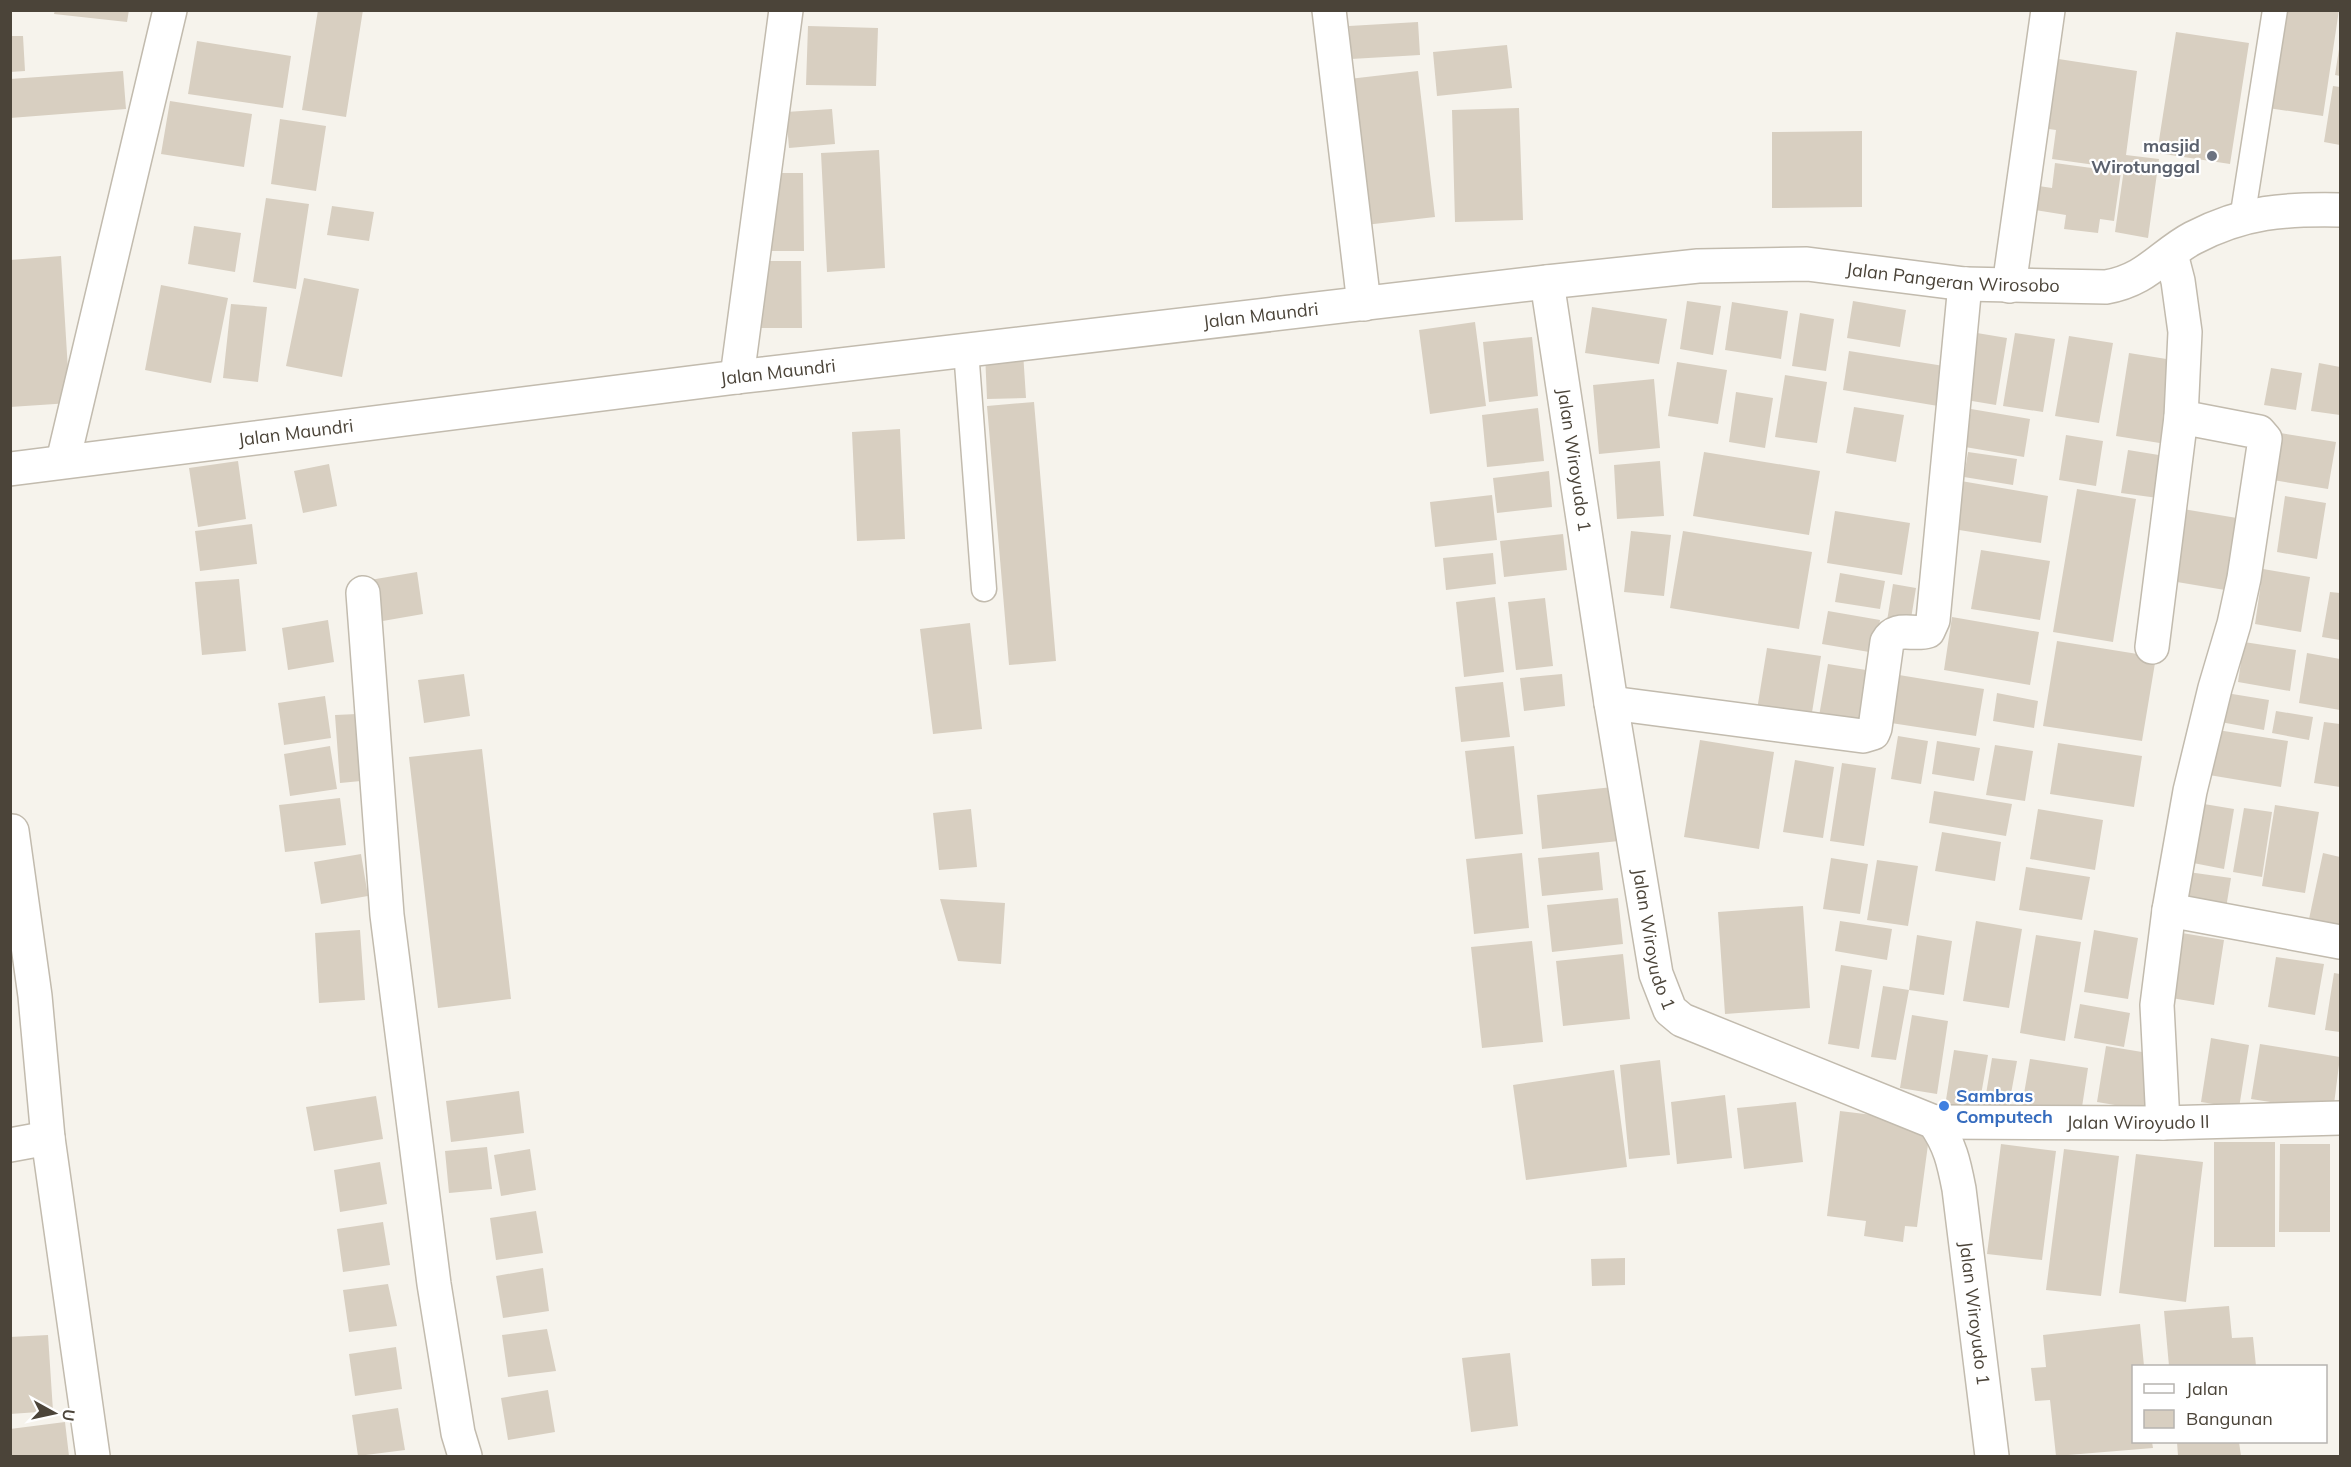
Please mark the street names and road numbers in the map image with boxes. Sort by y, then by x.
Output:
street label: Jalan Pangeran Wirosobo [1845,257,2060,297]
street label: Jalan Maundri [1202,297,1319,333]
street label: Jalan Maundri [719,354,837,390]
street label: Jalan Wiroyudo 1 [1552,387,1597,533]
street label: Jalan Maundri [237,414,355,451]
street label: Jalan Wiroyudo 1 [1628,867,1681,1013]
street label: Jalan Wiroyudo II [2066,1110,2210,1134]
street label: Jalan Wiroyudo 1 [1955,1240,1995,1386]

